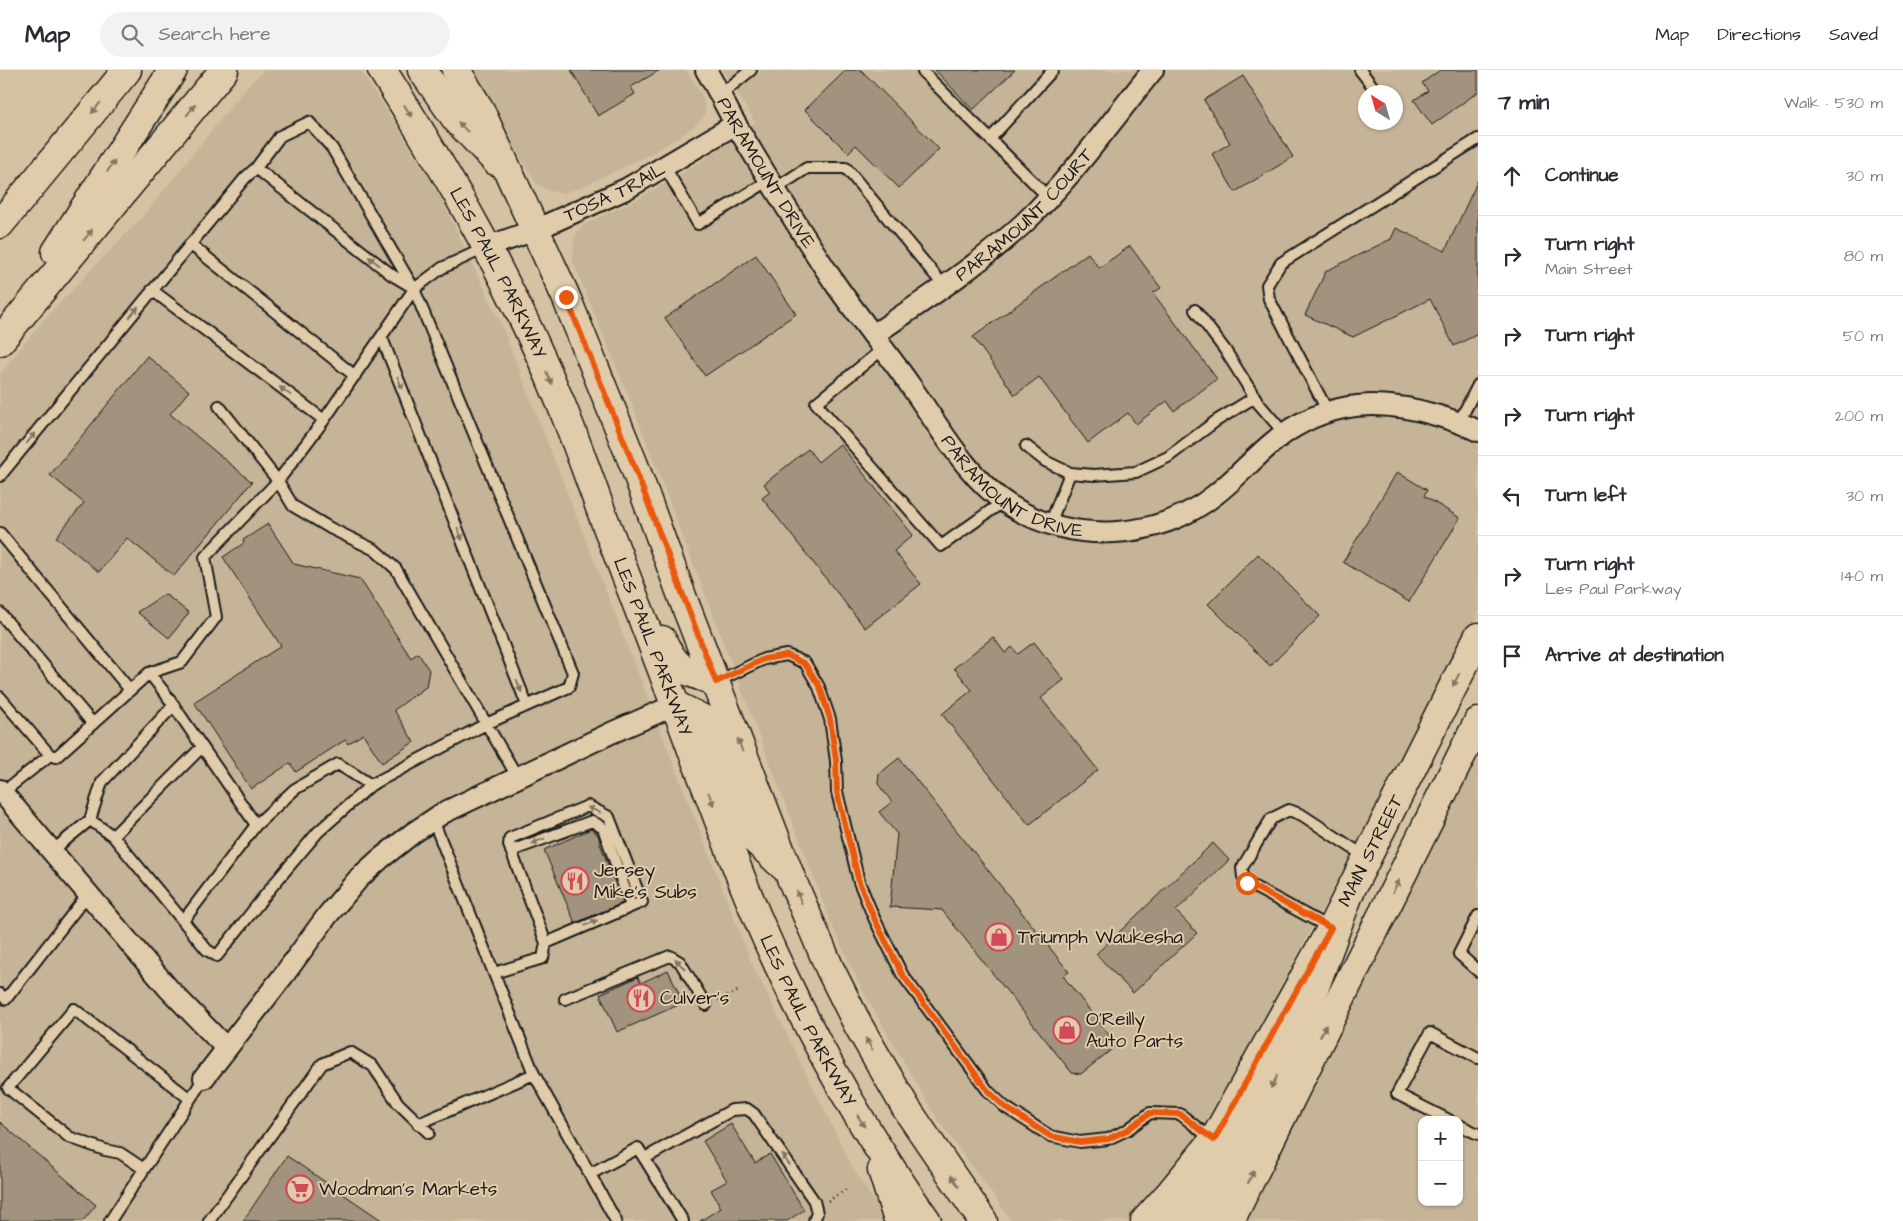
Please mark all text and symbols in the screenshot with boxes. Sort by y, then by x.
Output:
search box [100,12,450,57]
text: Map [25,18,70,52]
icon: search [118,21,146,49]
text: Search here [158,21,271,48]
text: Map [1655,22,1689,47]
text: Directions [1717,22,1801,47]
text: Saved [1829,22,1878,47]
north arrow [1358,85,1403,130]
text: 7 min [1498,88,1549,117]
street label: PARAMOUNT DRIVE [710,92,822,254]
text: Walk · 530 m [1784,92,1883,114]
one-way arrow [90,101,101,114]
one-way arrow [186,103,197,116]
one-way arrow [404,105,413,118]
one-way arrow [457,121,469,133]
street label: PARAMOUNT COURT [950,142,1100,288]
street label: TOSA TRAIL [560,155,670,229]
one-way arrow [106,159,115,172]
icon: ahead [1498,162,1526,190]
text: Continue [1545,162,1619,189]
text: 30 m [1846,165,1883,187]
street label: LES PAUL PARKWAY [443,182,553,363]
one-way arrow [82,229,93,241]
text: Turn right [1545,231,1634,258]
icon: right [1498,242,1526,270]
text: 80 m [1844,245,1883,267]
one-way arrow [368,256,381,267]
text: Main Street [1545,258,1633,280]
route end [555,286,578,309]
one-way arrow [128,306,139,319]
icon: right [1498,322,1526,350]
text: Turn right [1545,322,1634,349]
text: 50 m [1843,325,1883,347]
one-way arrow [546,371,554,385]
one-way arrow [396,376,404,391]
one-way arrow [278,386,292,396]
icon: right [1498,402,1526,430]
text: Turn right [1545,402,1634,429]
text: 200 m [1835,405,1883,427]
street label: PARAMOUNT DRIVE [934,429,1085,544]
one-way arrow [25,432,36,445]
icon: left [1498,482,1526,510]
text: Turn left [1545,482,1626,509]
text: 30 m [1846,485,1883,507]
one-way arrow [456,527,464,542]
text: Turn right [1545,551,1634,578]
street label: LES PAUL PARKWAY [607,553,699,740]
icon: right [1498,562,1526,590]
text: 140 m [1841,565,1883,587]
text: Les Paul Parkway [1545,578,1681,600]
icon: arrive [1498,642,1526,670]
text: Arrive at destination [1545,642,1724,669]
one-way arrow [1452,673,1460,687]
one-way arrow [516,678,523,693]
one-way arrow [736,738,743,753]
street label: MAIN STREET [1331,790,1410,911]
one-way arrow [707,792,715,807]
one-way arrow [587,806,602,815]
one-way arrow [530,838,545,845]
place label: Jersey Mike's Subs [594,857,697,906]
restaurant icon: Jersey Mike's Subs [560,866,590,896]
route start [1236,872,1259,895]
one-way arrow [1392,879,1400,893]
one-way arrow [794,890,802,904]
one-way arrow [584,919,598,927]
shop icon: Triumph Waukesha [984,922,1014,952]
place label: Triumph Waukesha [1018,924,1183,951]
street label: LES PAUL PARKWAY [753,930,863,1111]
one-way arrow [674,958,685,970]
restaurant icon: Culver's [626,983,656,1013]
place label: Culver's [660,985,729,1012]
place label: O'Reilly Auto Parts [1086,1006,1183,1055]
shop icon: O'Reilly Auto Parts [1052,1015,1082,1045]
one-way arrow [1319,1024,1327,1039]
one-way arrow [864,1037,873,1050]
one-way arrow [1270,1075,1278,1089]
one-way arrow [856,1114,865,1127]
map controls [1418,1116,1463,1206]
button: + [1418,1116,1463,1161]
one-way arrow [781,1154,791,1167]
button: − [1418,1161,1463,1206]
one-way arrow [1248,1170,1256,1184]
supermarket icon: Woodman's Markets [285,1174,315,1204]
one-way arrow [950,1175,959,1188]
place label: Woodman's Markets [319,1176,497,1203]

